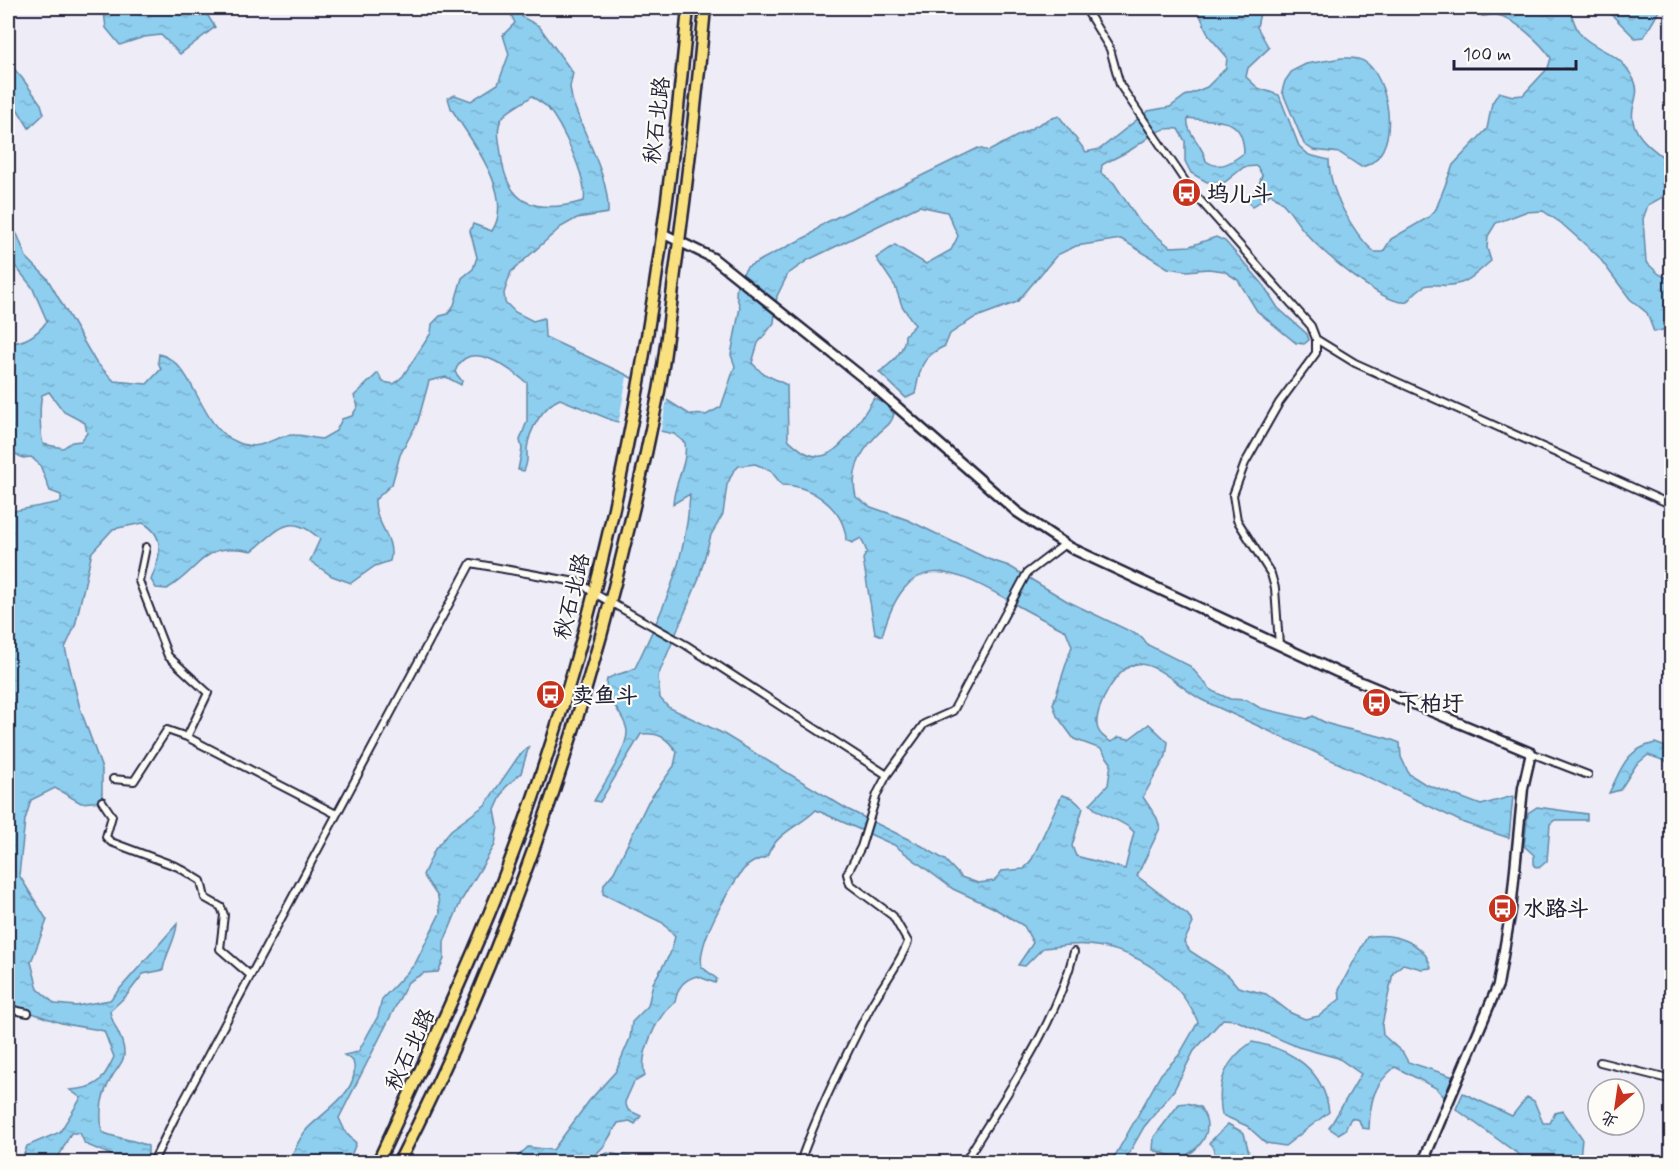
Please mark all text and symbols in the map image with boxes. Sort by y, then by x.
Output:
scale bar [1454,33,1576,71]
text: 100 m [1463,43,1511,67]
street label: 秋石北路 [639,75,677,166]
bus stop icon: 坞儿斗 [1170,177,1202,209]
place label: 坞儿斗 [1207,181,1273,209]
street label: 秋石北路 [549,550,597,643]
bus stop icon: 卖鱼斗 [535,679,567,711]
place label: 卖鱼斗 [572,683,638,711]
bus stop icon: 下柏圩 [1361,687,1393,719]
place label: 下柏圩 [1398,691,1464,719]
bus stop icon: 水路斗 [1486,892,1518,924]
place label: 水路斗 [1523,896,1589,924]
street label: 秋石北路 [380,1004,442,1096]
north arrow [1586,1077,1646,1137]
text: 北 [1597,1106,1622,1132]

